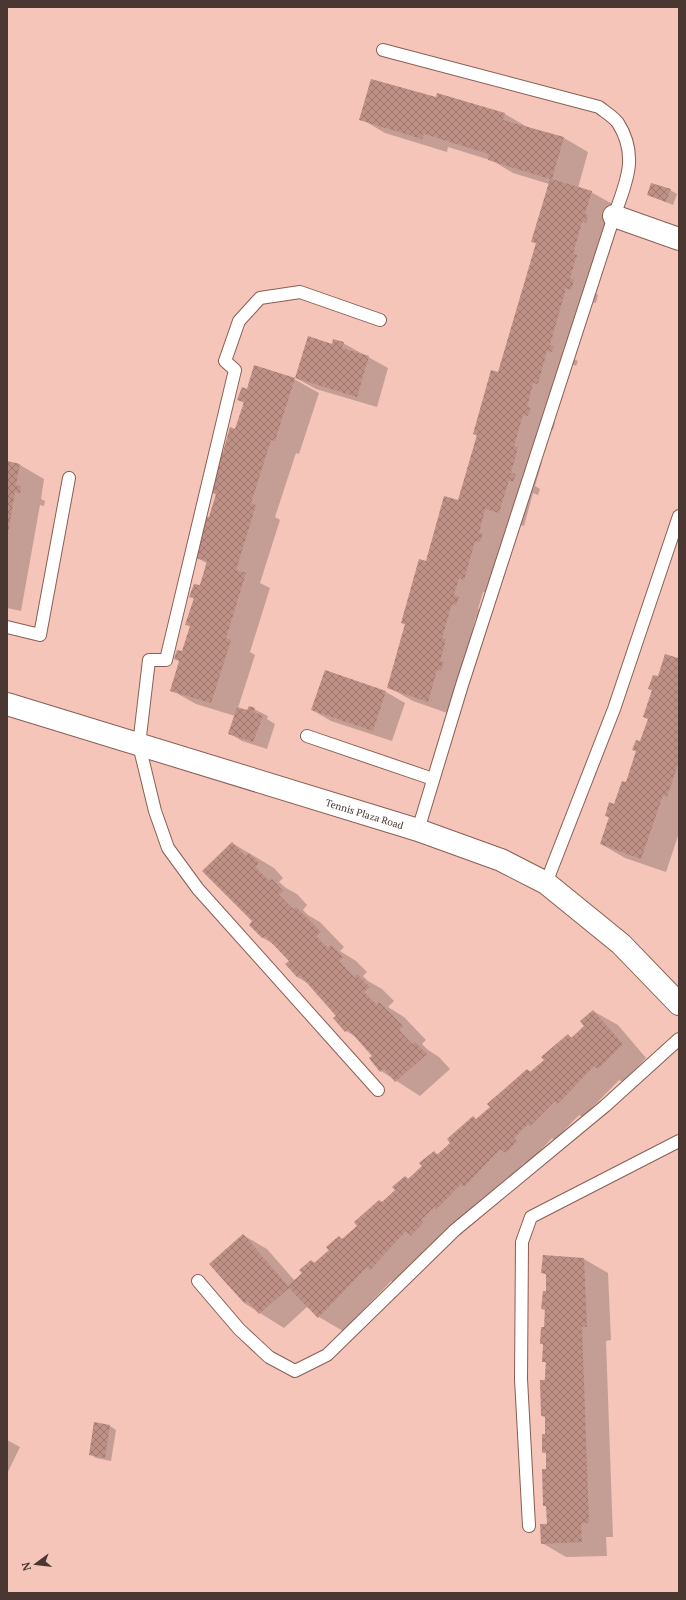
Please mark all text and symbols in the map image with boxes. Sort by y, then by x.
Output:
street label: Tennis Plaza Road [324,796,406,832]
north arrow [16,1544,56,1584]
text: N [18,1560,34,1572]

